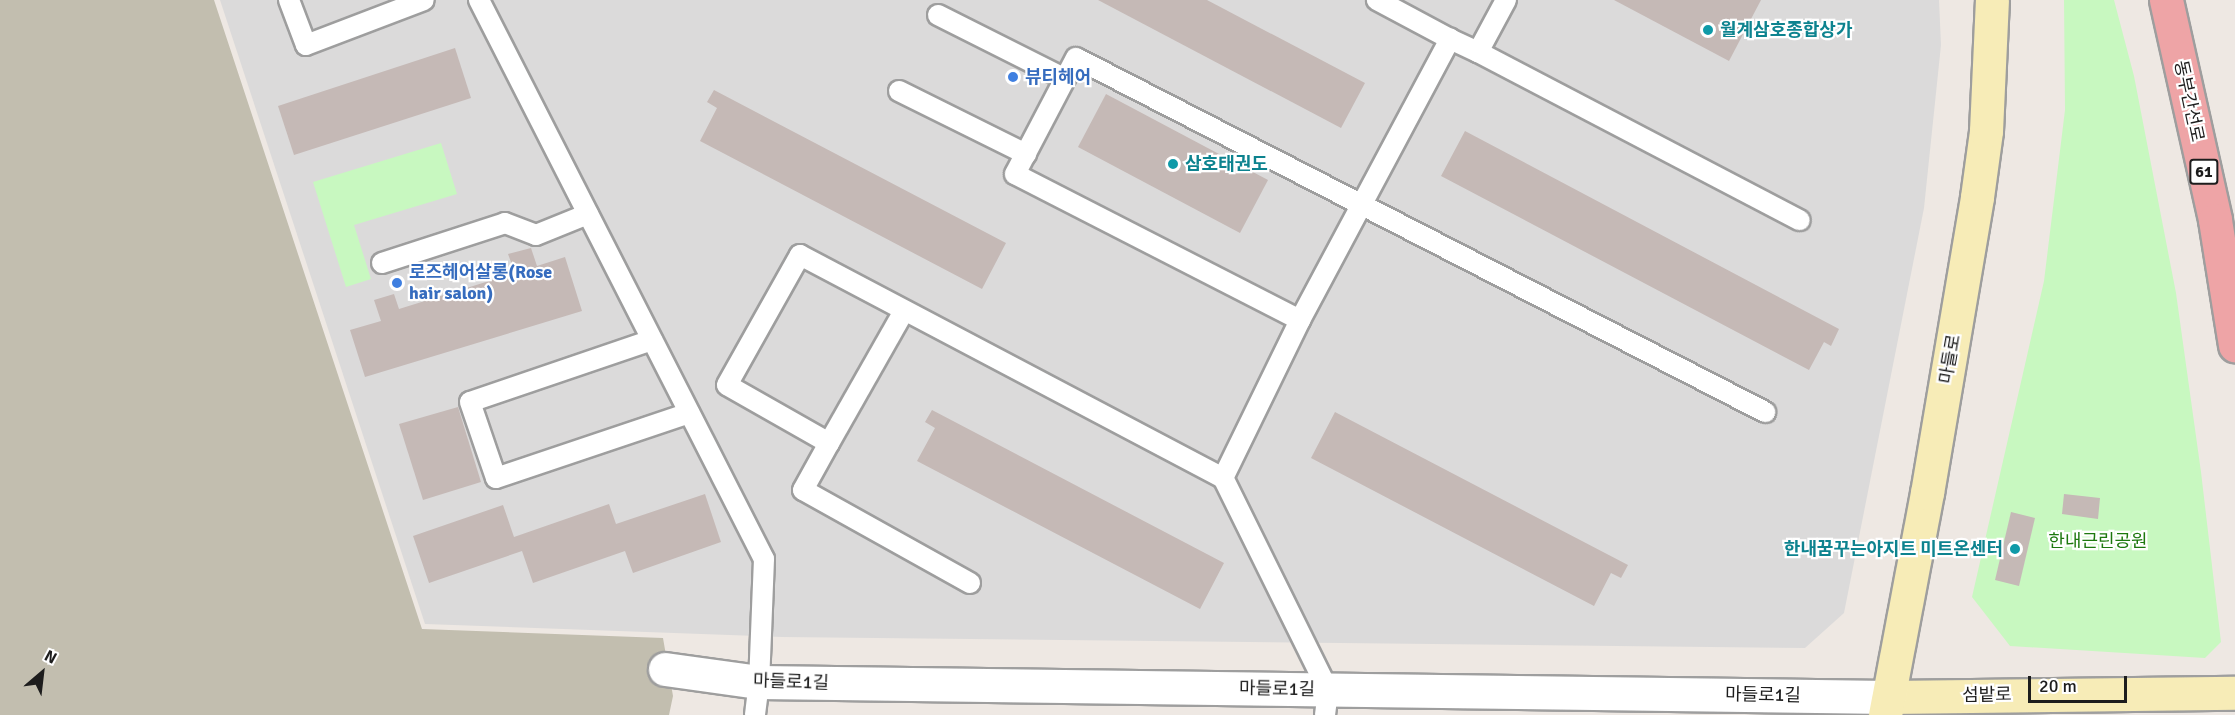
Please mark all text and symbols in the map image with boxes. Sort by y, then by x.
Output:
place label: 월계삼호종합상가 [1720,19,1852,41]
marker: 월계삼호종합상가 [1701,23,1715,37]
street label: 동부간선로 [2170,58,2208,144]
place label: 뷰티헤어 [1025,66,1091,88]
marker: 뷰티헤어 [1006,70,1020,84]
place label: 삼호태권도 [1185,153,1268,175]
marker: 삼호태권도 [1166,157,1180,171]
road number: 61 [2189,159,2219,185]
place label: 로즈헤어살롱(Rose hair salon) [409,262,552,304]
marker: 로즈헤어살롱(Rose hair salon) [390,276,404,290]
street label: 마들로 [1935,333,1965,385]
park label: 한내근린공원 [2048,530,2148,552]
place label: 한내꿈꾸는아지트 미트온센터 [1784,538,2003,560]
marker: 한내꿈꾸는아지트 미트온센터 [2008,542,2022,556]
north arrow [12,643,72,703]
text: N [41,646,60,669]
scale bar [2031,664,2130,702]
street label: 마들로1길 [753,670,829,694]
text: 20 m [2039,675,2077,697]
street label: 마들로1길 [1239,678,1315,700]
street label: 마들로1길 [1725,684,1801,706]
street label: 섬밭로 [1962,684,2012,706]

